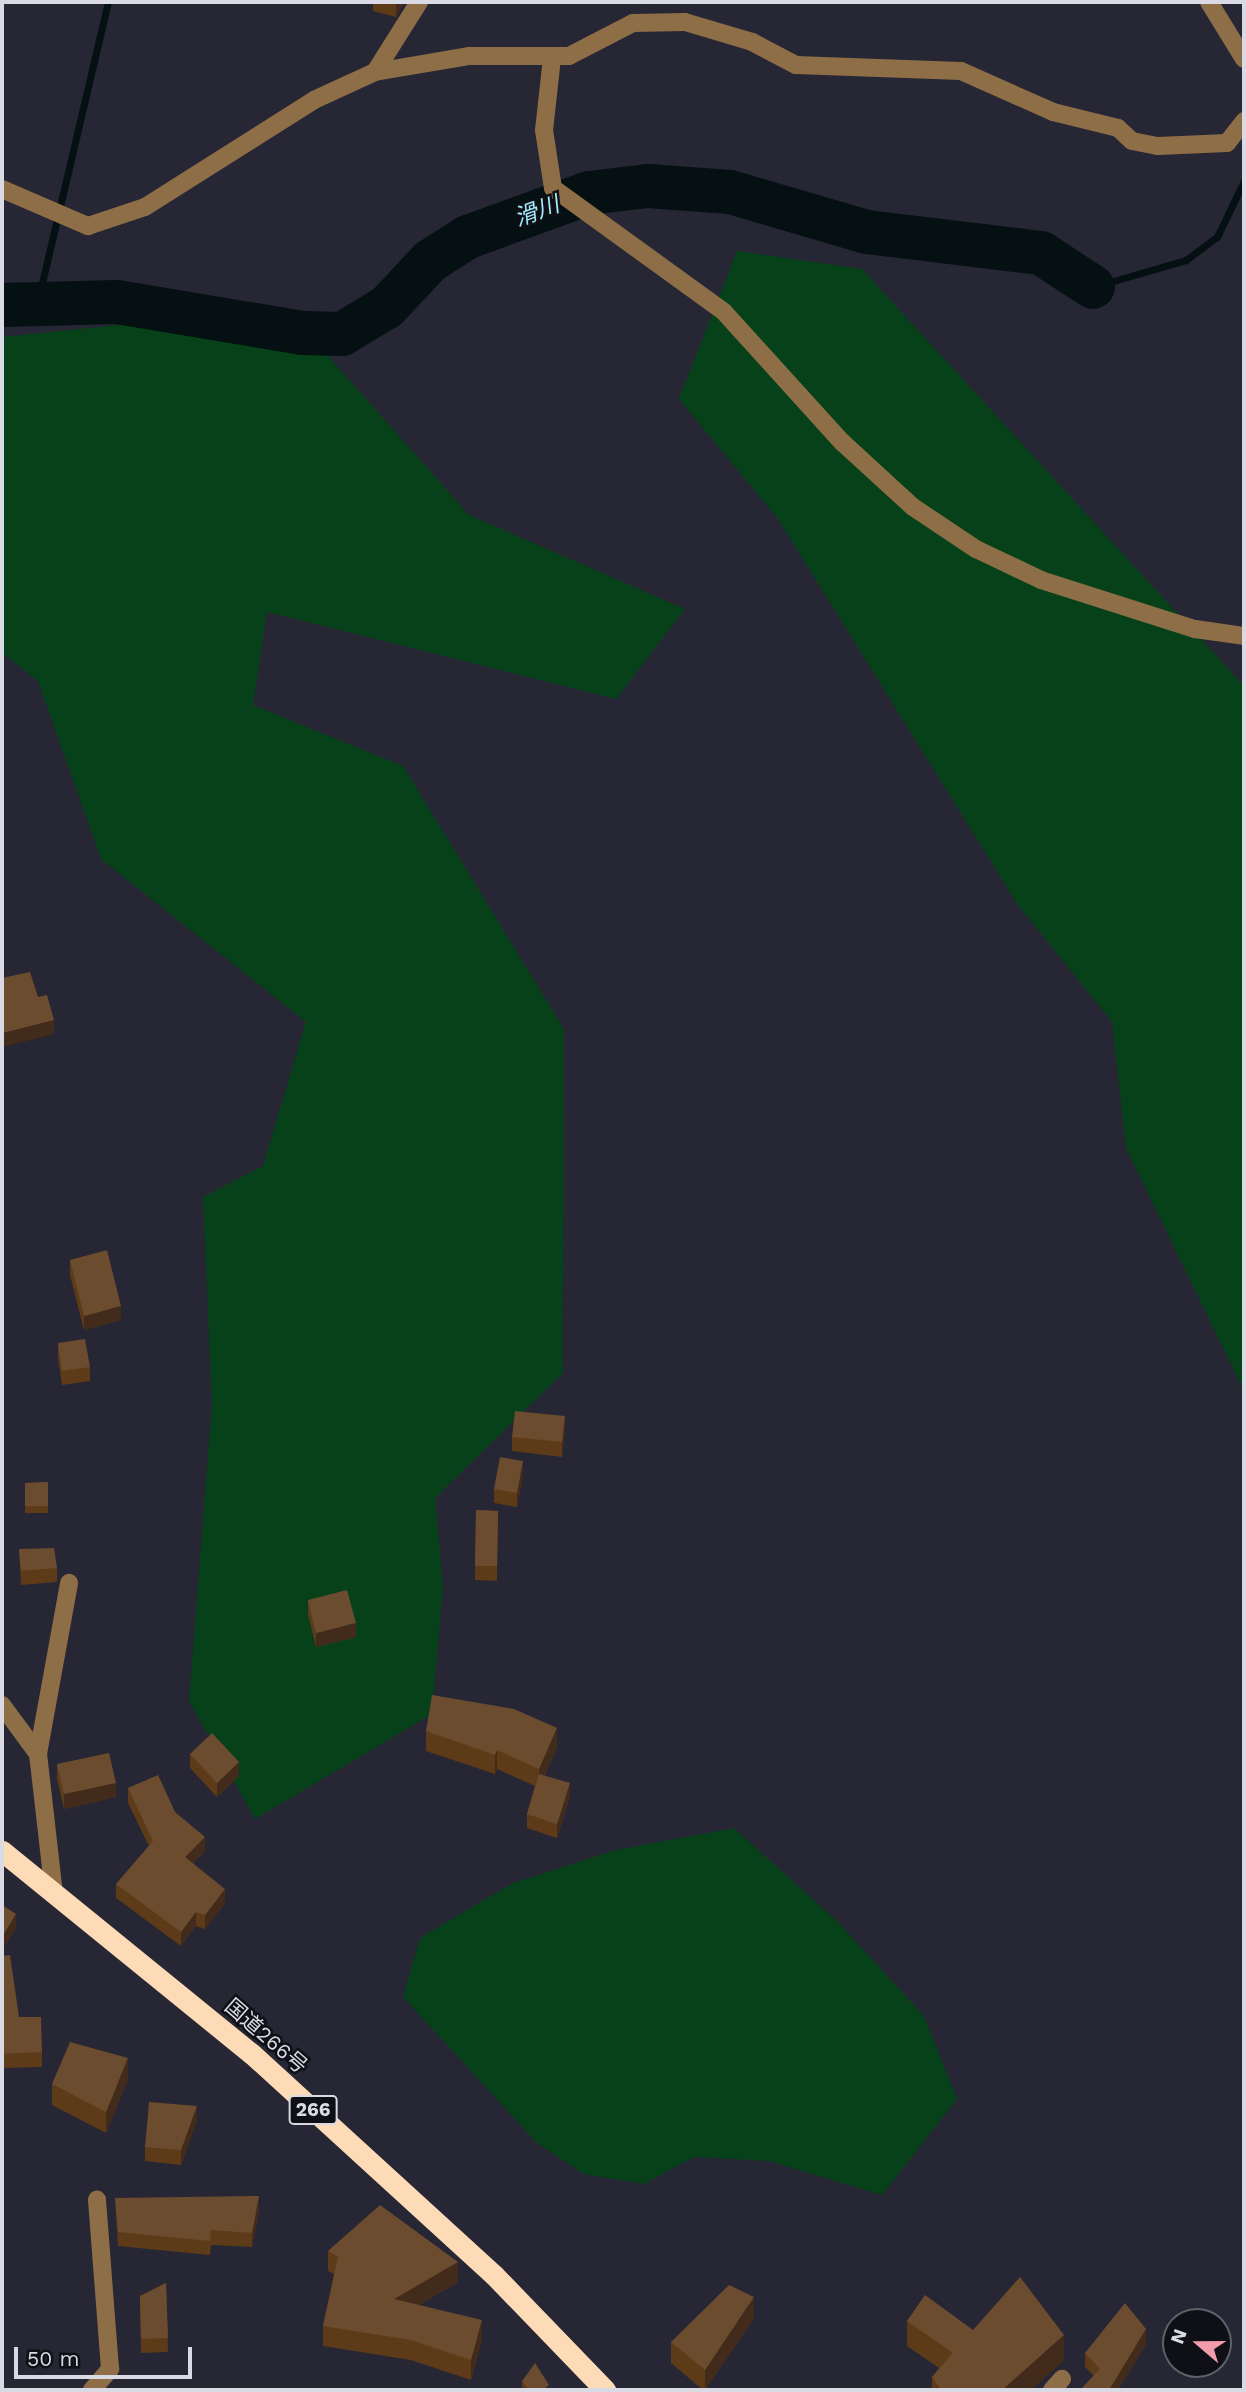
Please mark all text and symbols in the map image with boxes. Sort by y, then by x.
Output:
water label: 滑川 [511,191,563,233]
street label: 国道266号 [220,1993,312,2079]
road number: 266 [288,2094,338,2126]
north arrow [1162,2308,1232,2378]
text: N [1165,2326,1192,2347]
scale bar [18,2332,196,2376]
text: 50 m [27,2346,79,2371]

